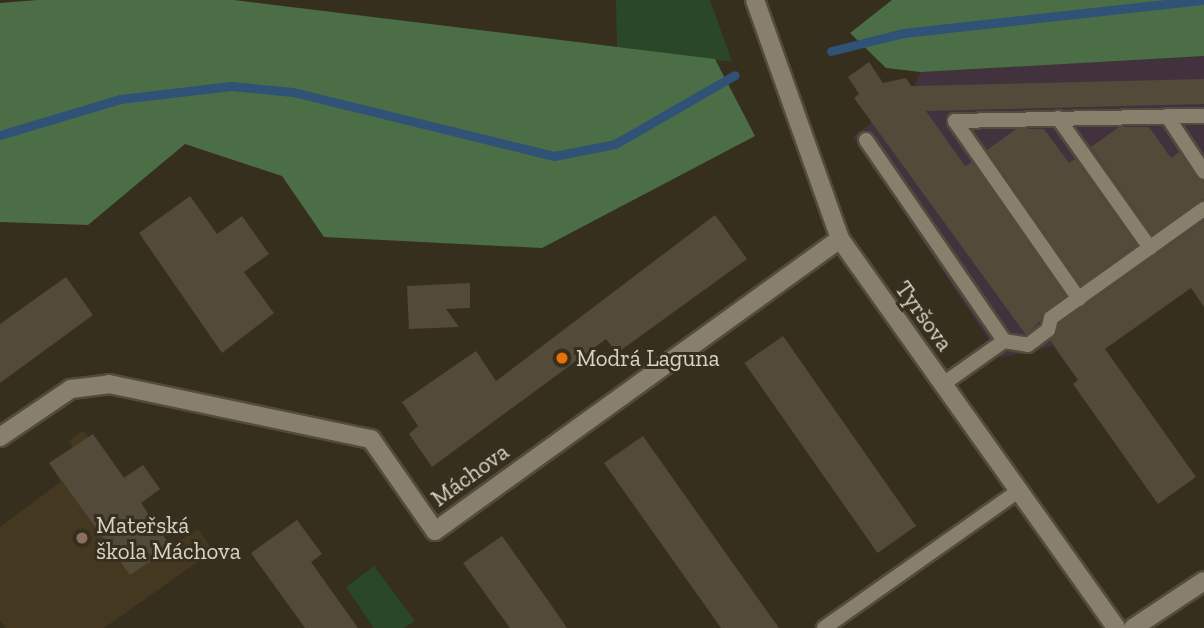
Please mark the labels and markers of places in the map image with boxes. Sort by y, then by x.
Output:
place label: Modrá Laguna [576,344,720,372]
marker: Modrá Laguna [554,350,570,366]
place label: Mateřská škola Máchova [96,511,241,565]
marker: Mateřská škola Máchova [74,530,90,546]

